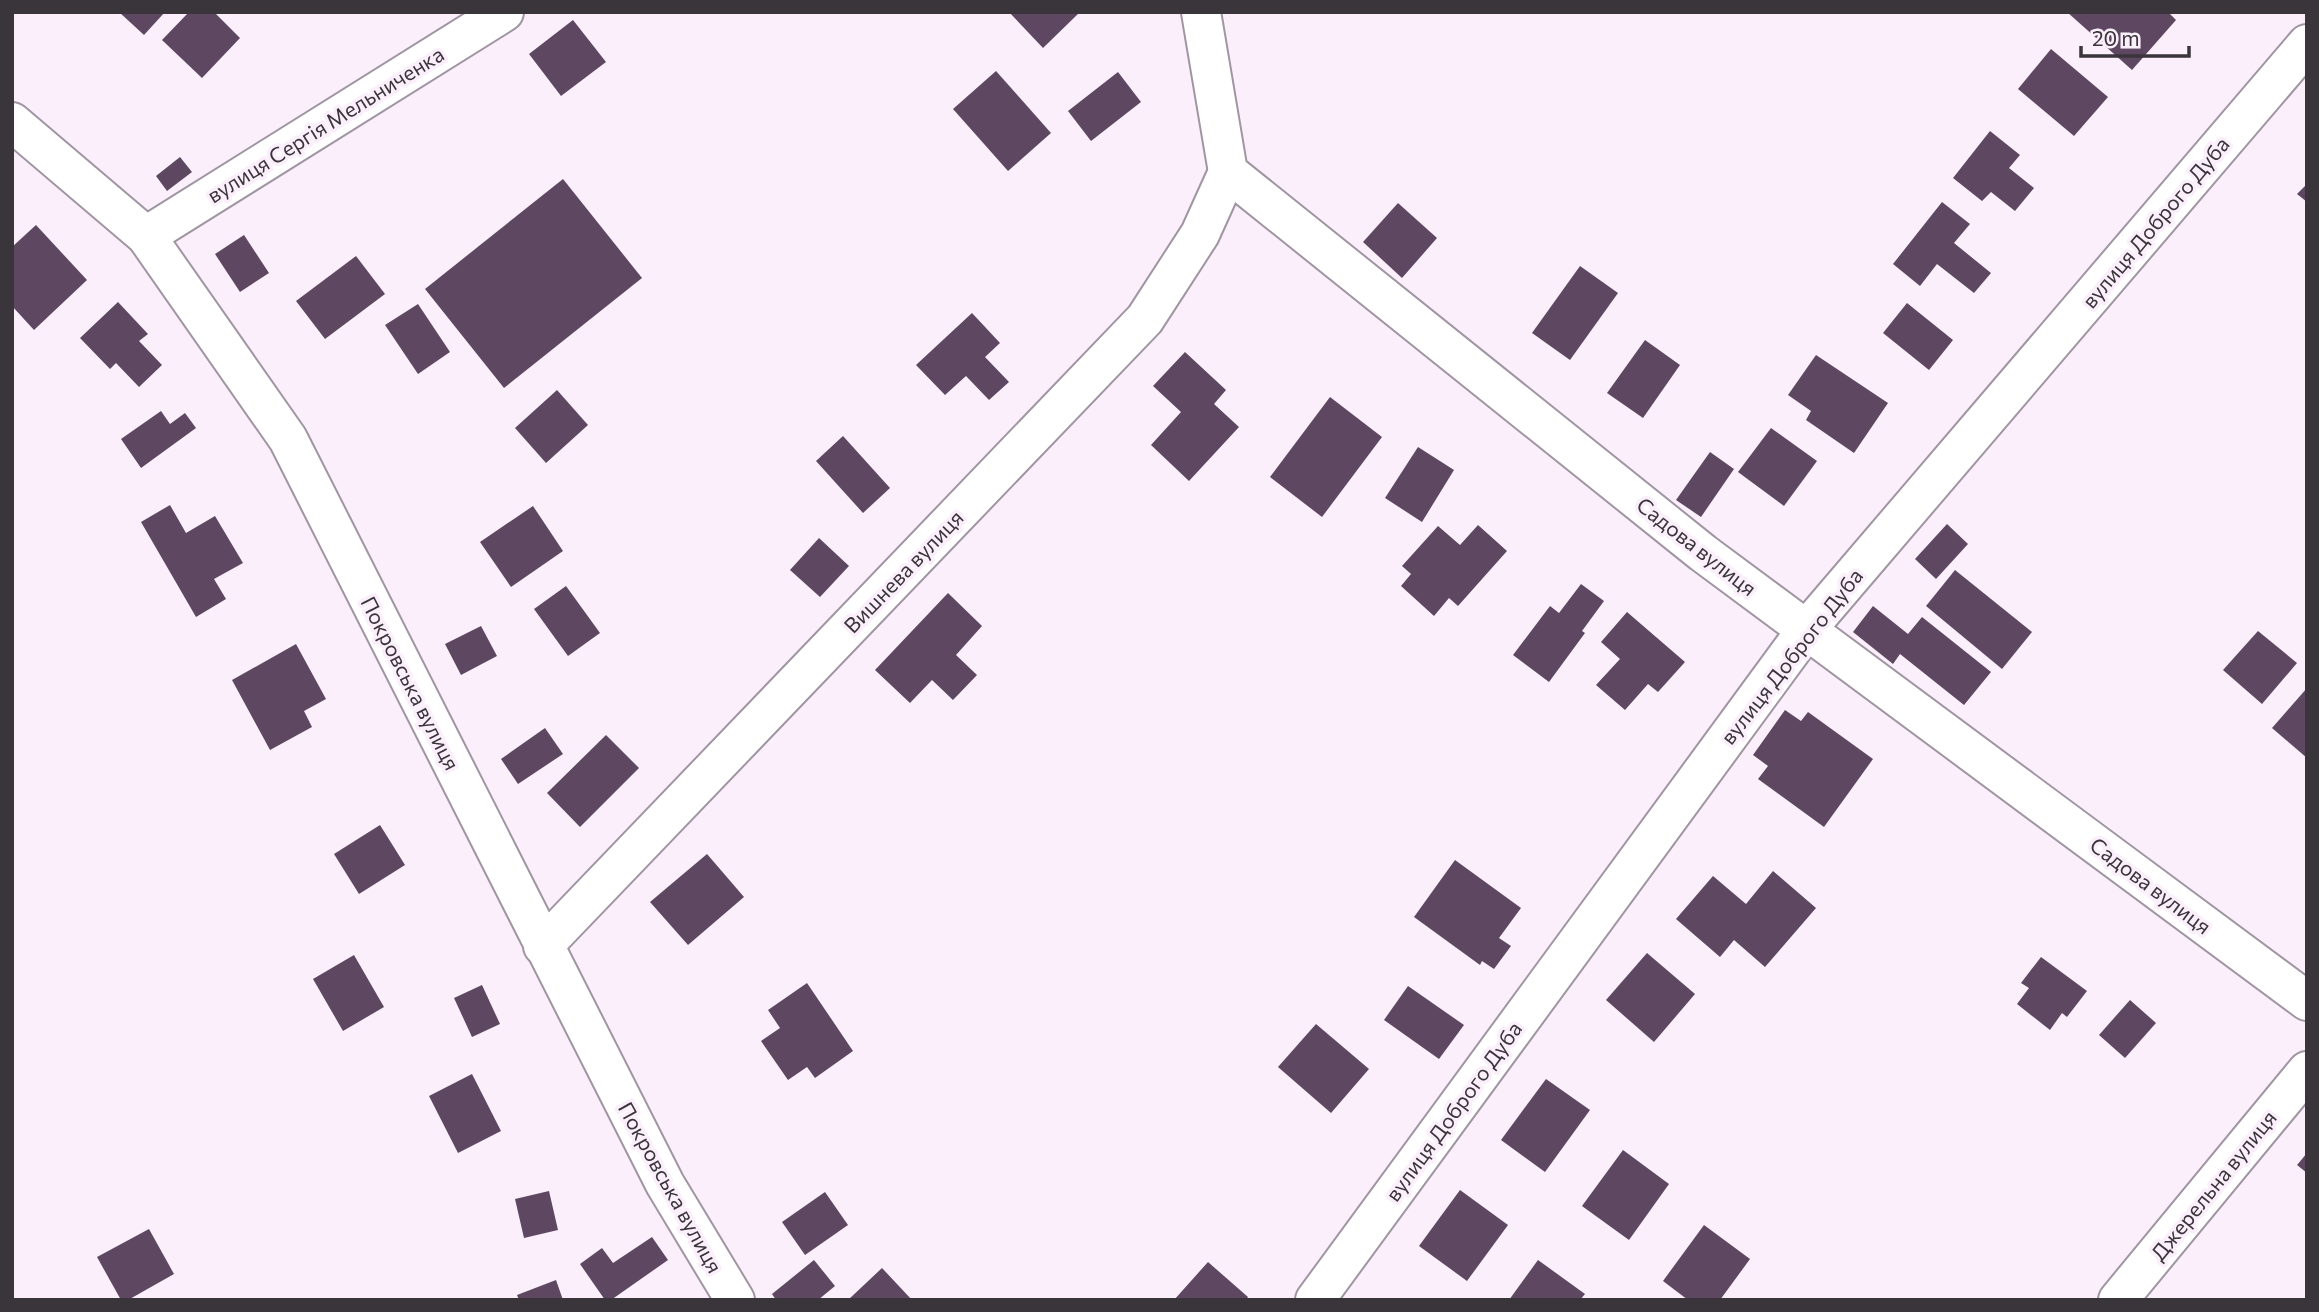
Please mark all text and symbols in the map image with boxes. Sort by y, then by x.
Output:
scale bar [2081,14,2190,58]
text: 20 m [2092,25,2140,50]
street label: вулиця Сергія Мельниченка [202,41,448,207]
street label: вулиця Доброго Дуба [2076,131,2234,313]
street label: Садова вулиця [1632,492,1762,600]
street label: Вишнева вулиця [838,504,968,638]
street label: вулиця Доброго Дуба [1715,563,1867,749]
street label: Покровська вулиця [356,592,466,774]
street label: Садова вулиця [2086,831,2216,939]
street label: вулиця Доброго Дуба [1379,1016,1527,1206]
street label: Покровська вулиця [614,1097,728,1277]
street label: Джерельна вулиця [2145,1105,2281,1265]

